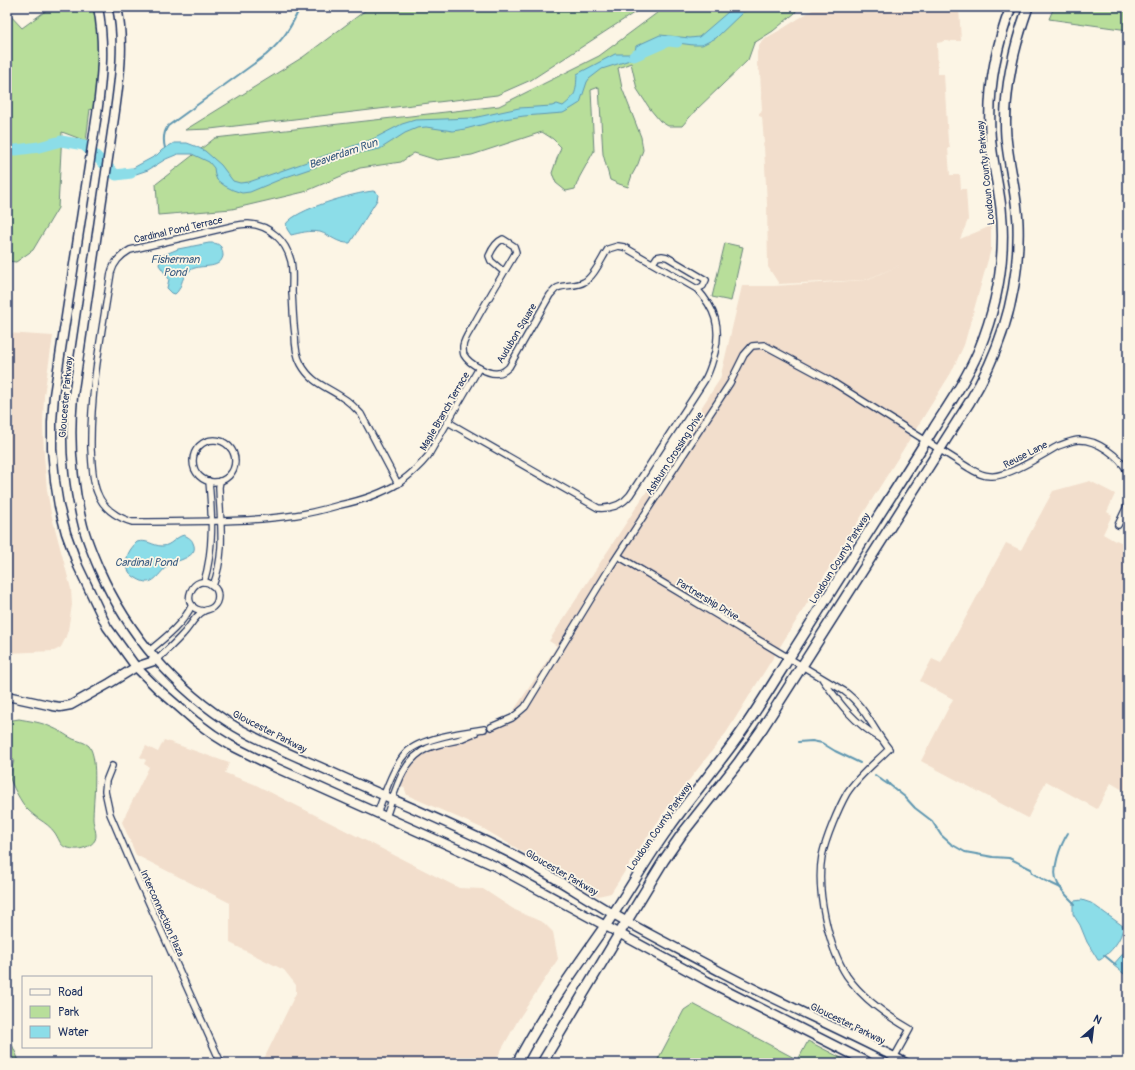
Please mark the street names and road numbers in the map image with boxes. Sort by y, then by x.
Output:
street label: Loudoun County Parkway [974,119,997,226]
street label: Cardinal Pond Terrace [133,214,224,246]
street label: Audubon Square [494,301,539,366]
street label: Gloucester Parkway [56,355,76,438]
street label: Maple Branch Terrace [417,370,472,453]
street label: Ashburn Crossing Drive [643,410,706,497]
street label: Reuse Lane [1001,439,1050,471]
street label: Loudoun County Parkway [807,510,873,606]
street label: Partnership Drive [674,576,741,623]
street label: Gloucester Parkway [230,708,309,756]
street label: Loudoun County Parkway [625,780,695,873]
street label: Gloucester Parkway [523,847,600,899]
street label: Interconnection Plaza [138,868,187,959]
street label: Gloucester Parkway [808,1001,888,1048]

